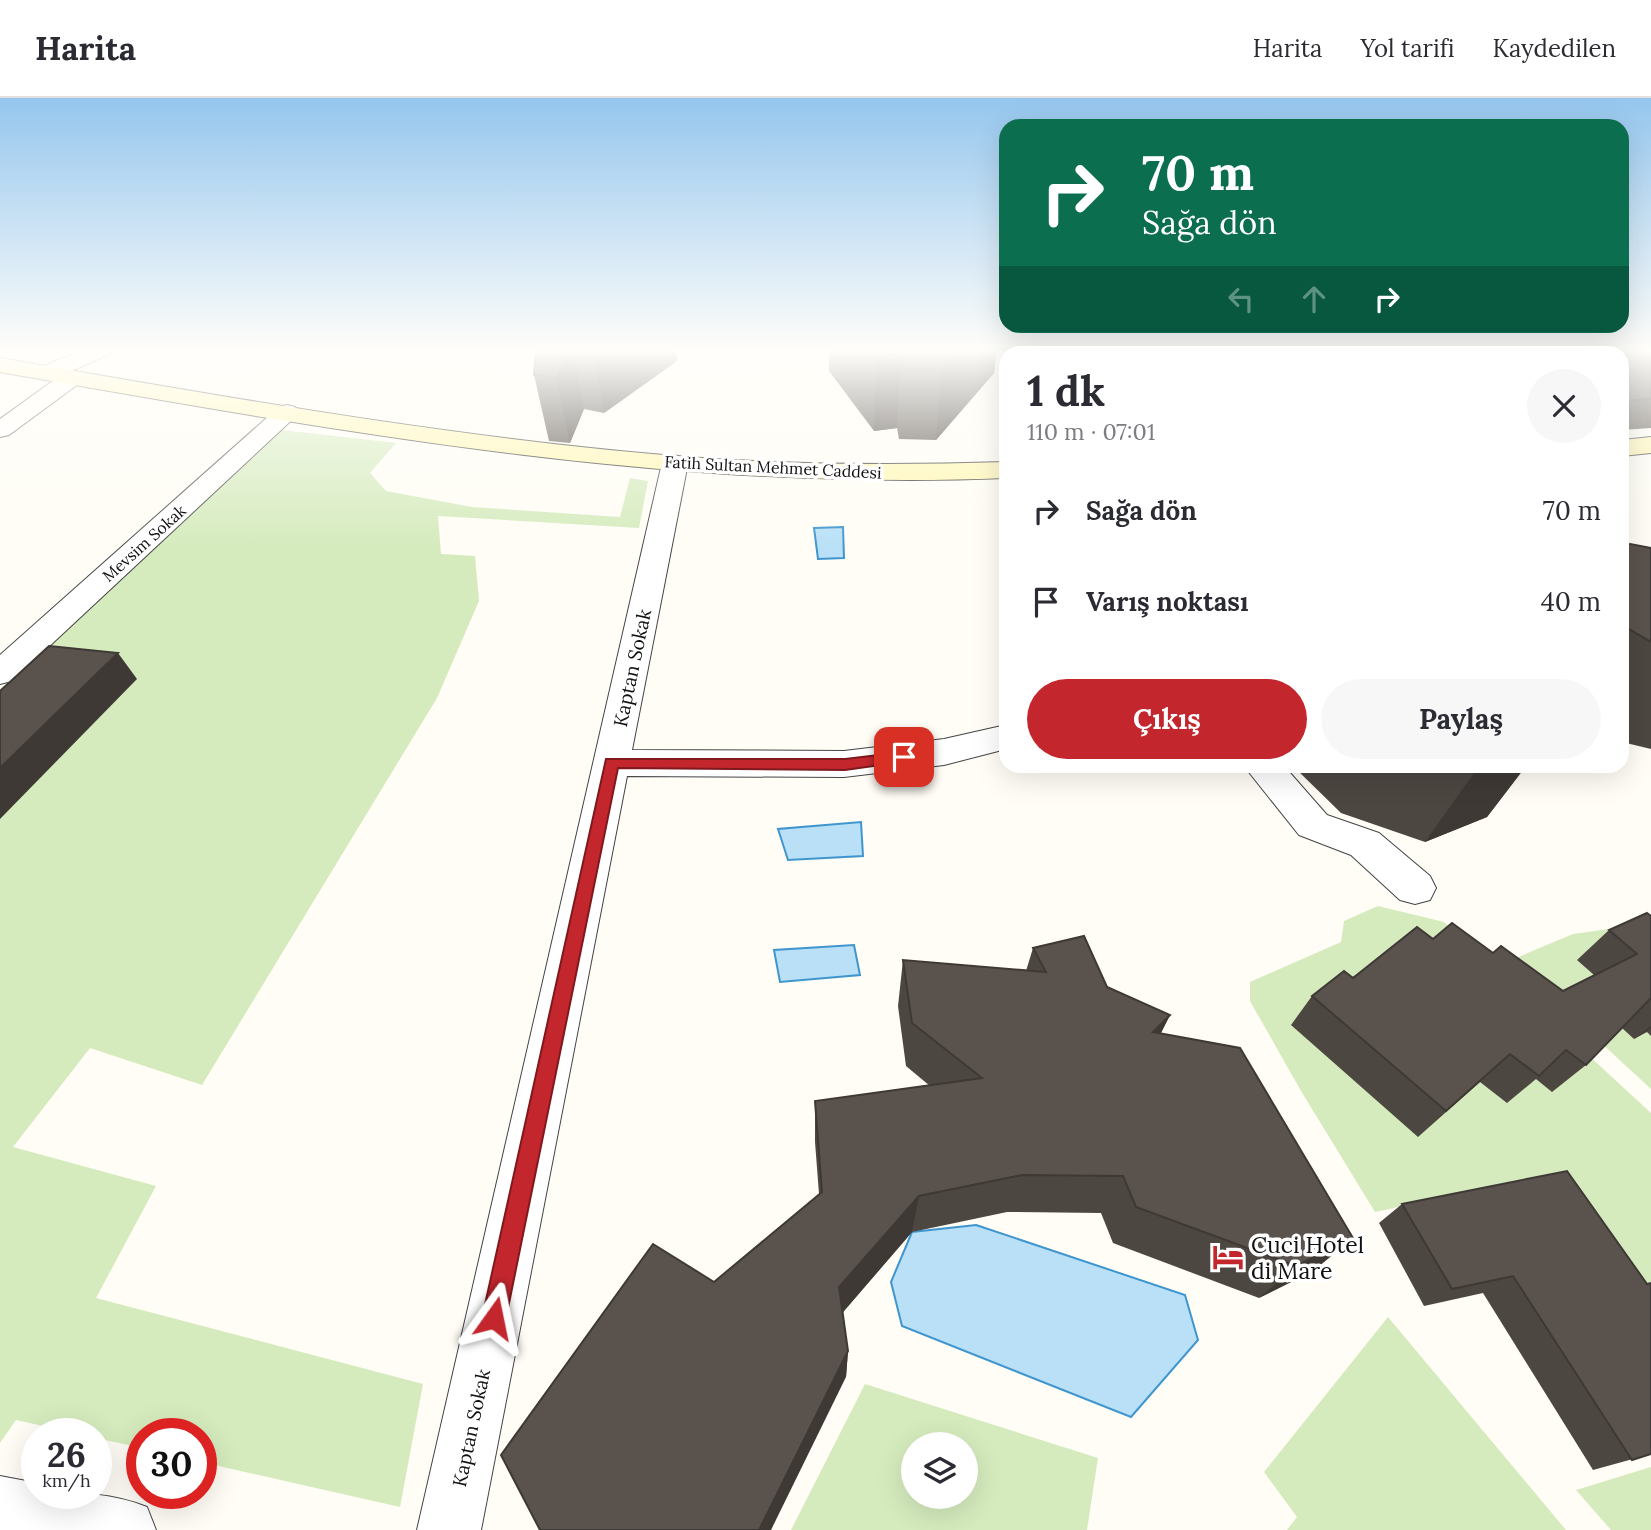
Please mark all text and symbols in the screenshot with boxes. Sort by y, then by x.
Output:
text: Harita [35,27,136,69]
text: Harita [1253,33,1322,64]
text: Yol tarifi [1360,33,1455,64]
text: Kaydedilen [1493,33,1616,64]
text: 70 m [1142,141,1254,203]
icon: right [1027,147,1118,238]
text: Sağa dön [1142,202,1277,243]
icon: left [1222,280,1260,318]
icon: ahead [1295,280,1333,318]
icon: right [1368,280,1406,318]
text: 1 dk [1027,364,1105,418]
button: close [1527,369,1601,443]
text: 110 m · 07:01 [1027,417,1155,446]
street label: Fatih Sultan Mehmet Caddesi [664,451,882,483]
icon: right [1027,492,1065,530]
text: Sağa dön [1086,494,1197,527]
text: 70 m [1543,494,1601,527]
street label: Mevsim Sokak [98,500,190,586]
icon: arrive [1027,583,1065,621]
text: Varış noktası [1086,585,1248,618]
text: 40 m [1541,585,1601,618]
street label: Kaptan Sokak [608,606,656,729]
button: Çıkış [1027,679,1307,759]
button: Paylaş [1321,679,1601,759]
pin [874,727,934,787]
icon: arrive [885,738,923,776]
place label: Cuci Hotel di Mare [1251,1230,1364,1285]
hotel icon: Cuci Hotel di Mare [1211,1240,1245,1274]
position arrow [457,1281,531,1355]
street label: Kaptan Sokak [447,1366,495,1489]
speed limit sign: 30 [126,1418,217,1509]
text: 26 [47,1432,86,1477]
map controls [901,1432,978,1509]
button: layers [901,1432,978,1509]
text: km/h [42,1469,91,1492]

